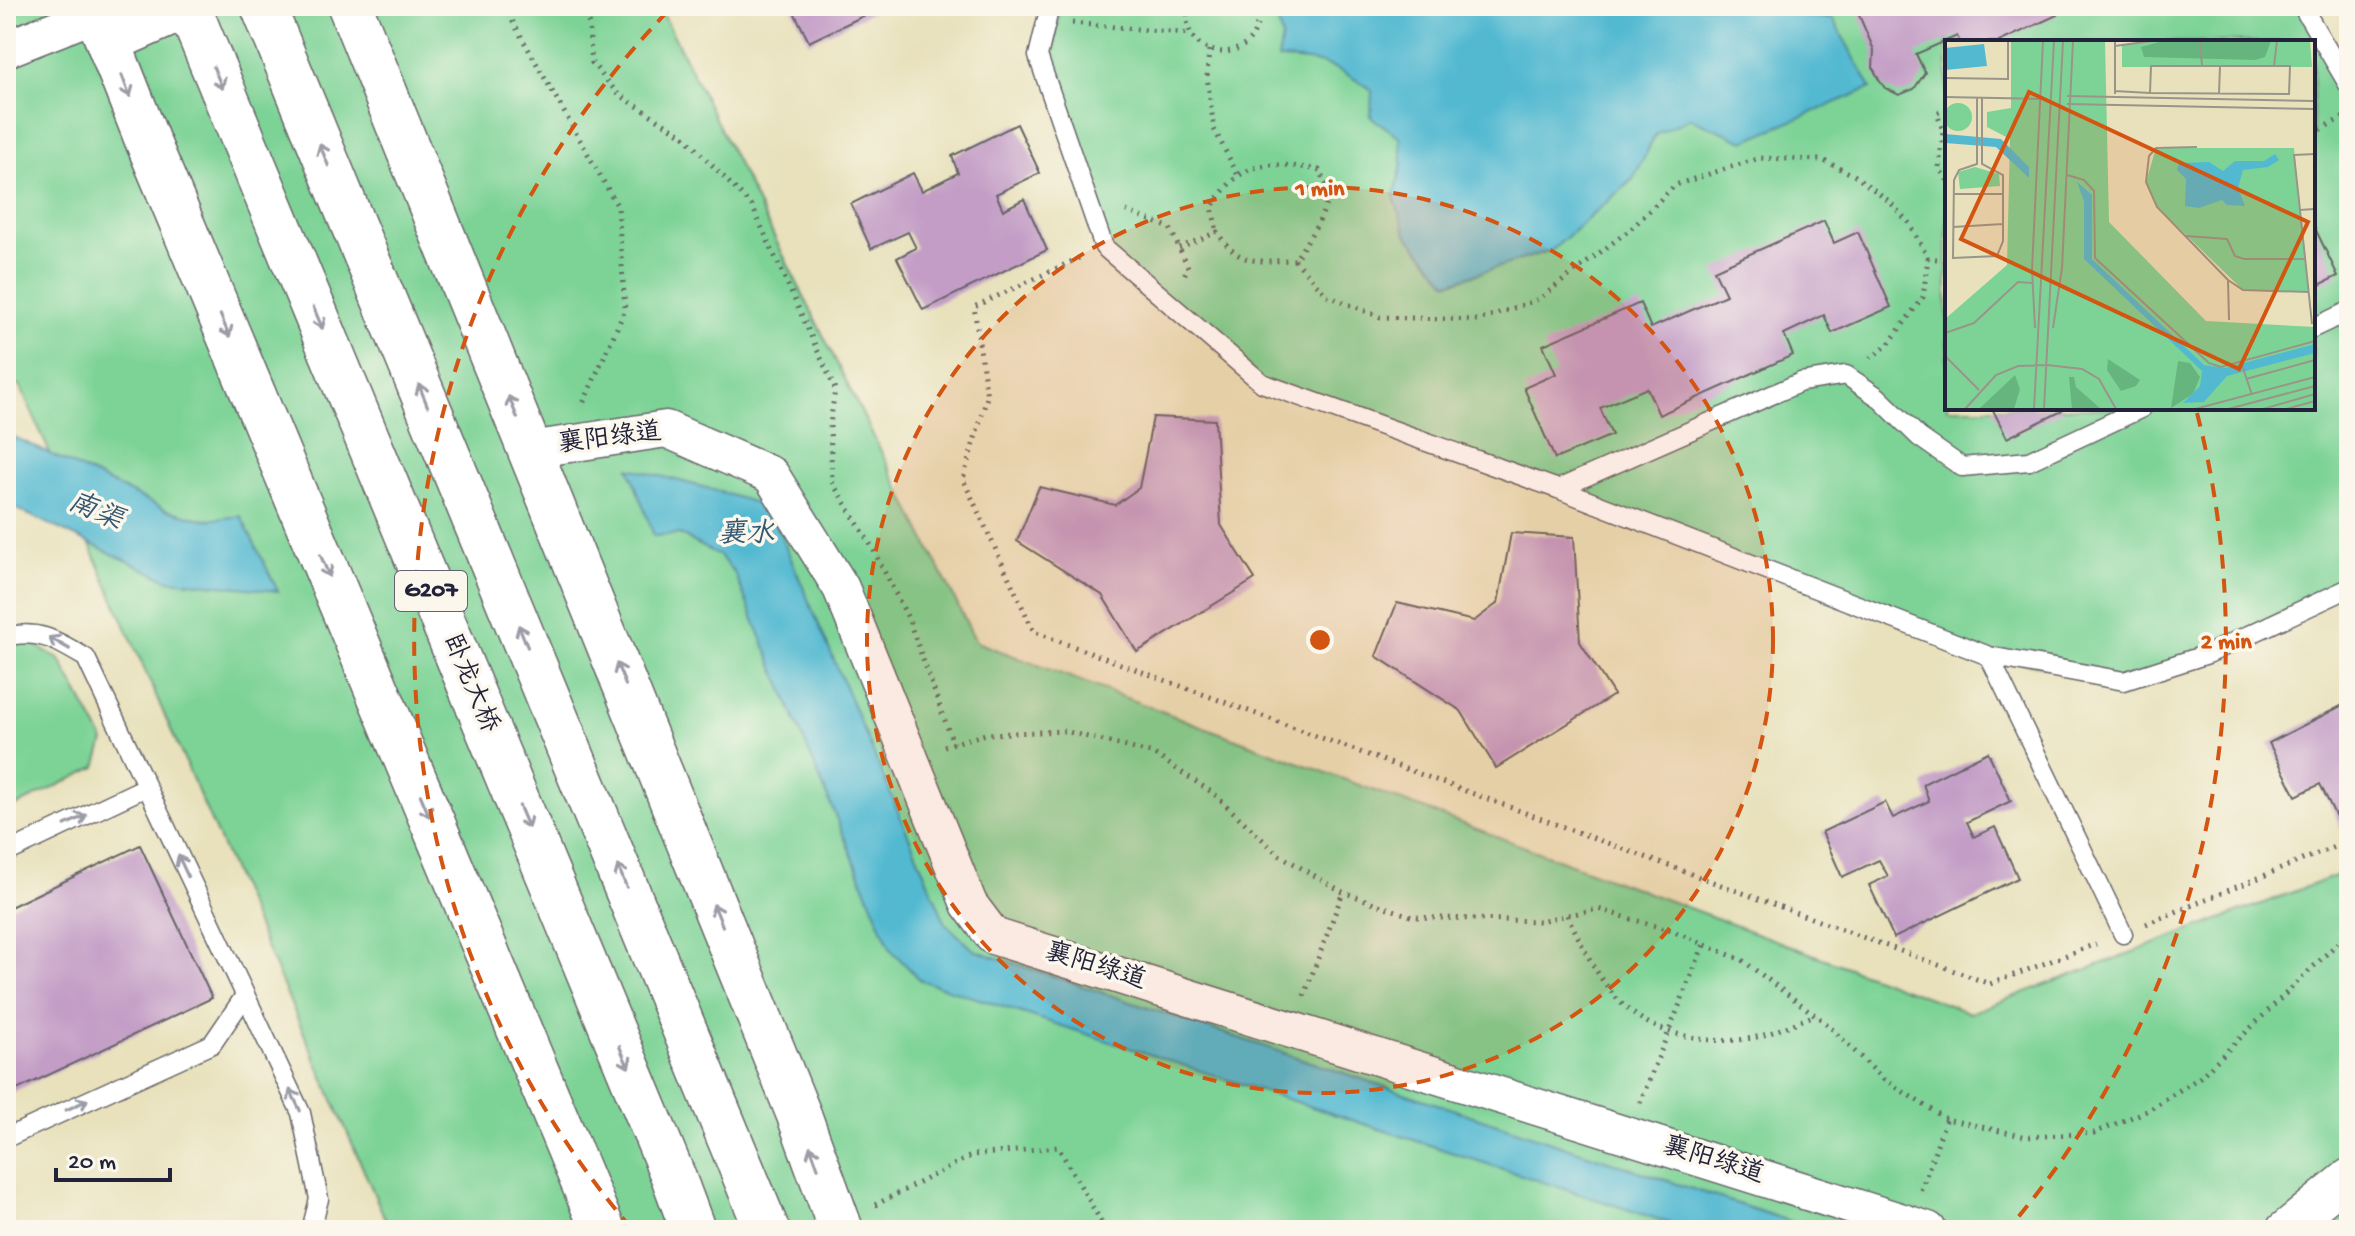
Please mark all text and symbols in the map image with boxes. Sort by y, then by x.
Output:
inset map [1945,40,2315,410]
one-way arrow [212,65,227,90]
one-way arrow [120,73,134,98]
one-way arrow [316,143,331,168]
text: 1 min [1294,176,1345,205]
one-way arrow [311,305,326,330]
one-way arrow [219,313,233,338]
one-way arrow [415,383,430,408]
one-way arrow [504,395,519,420]
street label: 襄阳绿道 [556,416,664,462]
water label: 南渠 [63,485,130,540]
water label: 襄水 [718,517,775,552]
one-way arrow [319,553,334,578]
road number: G207 [395,571,467,611]
one-way arrow [514,624,529,648]
centre of rings [1306,626,1334,654]
street label: 卧龙大桥 [434,629,505,738]
text: 2 min [2200,629,2252,658]
one-way arrow [48,635,71,651]
one-way arrow [612,662,627,687]
one-way arrow [419,793,434,818]
one-way arrow [518,804,533,829]
one-way arrow [64,812,88,827]
one-way arrow [175,854,190,878]
one-way arrow [613,864,628,889]
one-way arrow [710,903,724,928]
street label: 襄阳绿道 [1041,936,1150,998]
one-way arrow [617,1044,632,1069]
one-way arrow [287,1089,302,1113]
one-way arrow [64,1097,89,1112]
street label: 襄阳绿道 [1659,1130,1768,1192]
scale bar [56,1132,170,1182]
one-way arrow [806,1145,820,1170]
text: 20 m [68,1149,116,1178]

